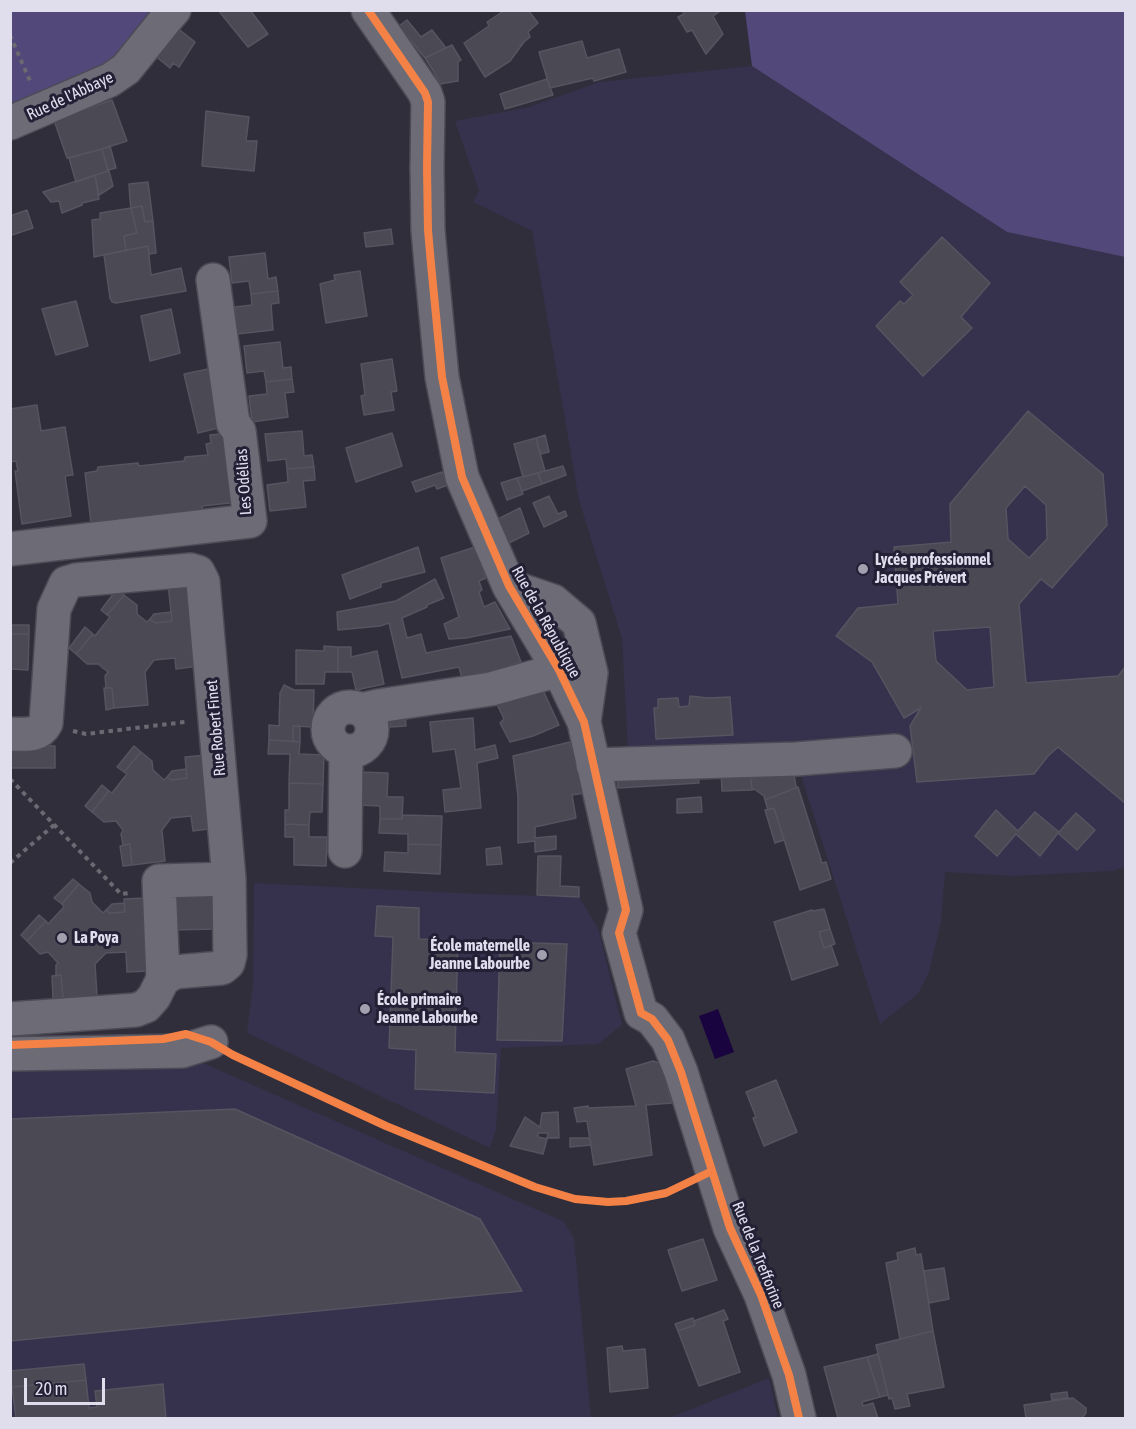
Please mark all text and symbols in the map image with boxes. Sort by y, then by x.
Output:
street label: Rue de l'Abbaye [24,68,116,124]
street label: Les Odélias [232,448,256,516]
place label: Lycée professionnel Jacques Prévert [875,550,991,588]
marker: Lycée professionnel Jacques Prévert [856,562,870,576]
street label: Rue de la République [507,563,585,681]
street label: Rue Robert Finet [202,679,230,777]
place label: La Poya [74,928,119,948]
marker: La Poya [55,931,69,945]
place label: École maternelle Jeanne Labourbe [429,936,530,974]
marker: École maternelle Jeanne Labourbe [535,948,549,962]
place label: École primaire Jeanne Labourbe [377,990,478,1028]
marker: École primaire Jeanne Labourbe [358,1002,372,1016]
street label: Rue de la Trefforine [728,1199,788,1311]
scale bar [27,1366,108,1404]
text: 20 m [35,1378,67,1399]

